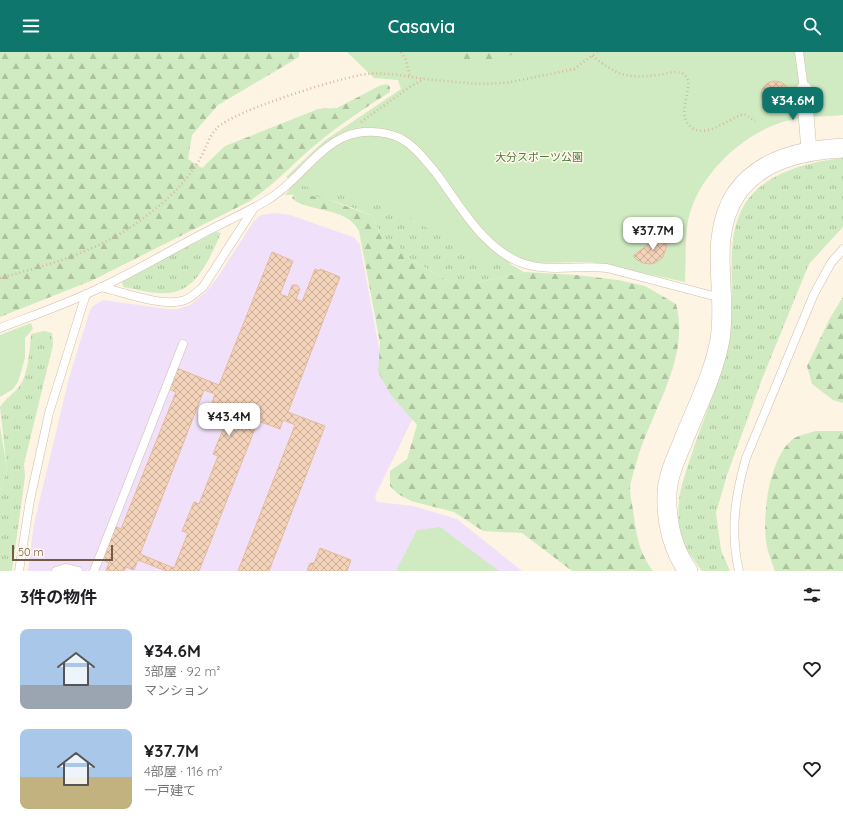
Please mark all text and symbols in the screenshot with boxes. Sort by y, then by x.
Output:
icon: menu [20,15,42,37]
text: Casavia [388,15,455,38]
icon: search [801,15,823,37]
pin: ¥34.6M [760,87,826,121]
text: ¥34.6M [771,92,815,108]
park label: 大分スポーツ公園 [495,150,583,164]
pin: ¥37.7M [620,217,686,251]
text: ¥37.7M [632,222,674,238]
pin: ¥43.4M [196,403,262,437]
text: ¥43.4M [207,408,251,424]
scale bar [12,543,113,562]
text: 50 m [18,545,44,559]
icon: filters [801,584,823,606]
text: 3件の物件 [20,586,97,607]
text: ¥34.6M [144,640,201,661]
icon: home [52,645,100,693]
icon: heart [801,658,823,680]
text: 3部屋 · 92 m² [144,663,220,679]
text: マンション [144,682,209,698]
text: ¥37.7M [144,740,199,761]
icon: home [52,745,100,793]
icon: heart [801,758,823,780]
text: 4部屋 · 116 m² [144,763,223,779]
text: 一戸建て [144,782,196,798]

